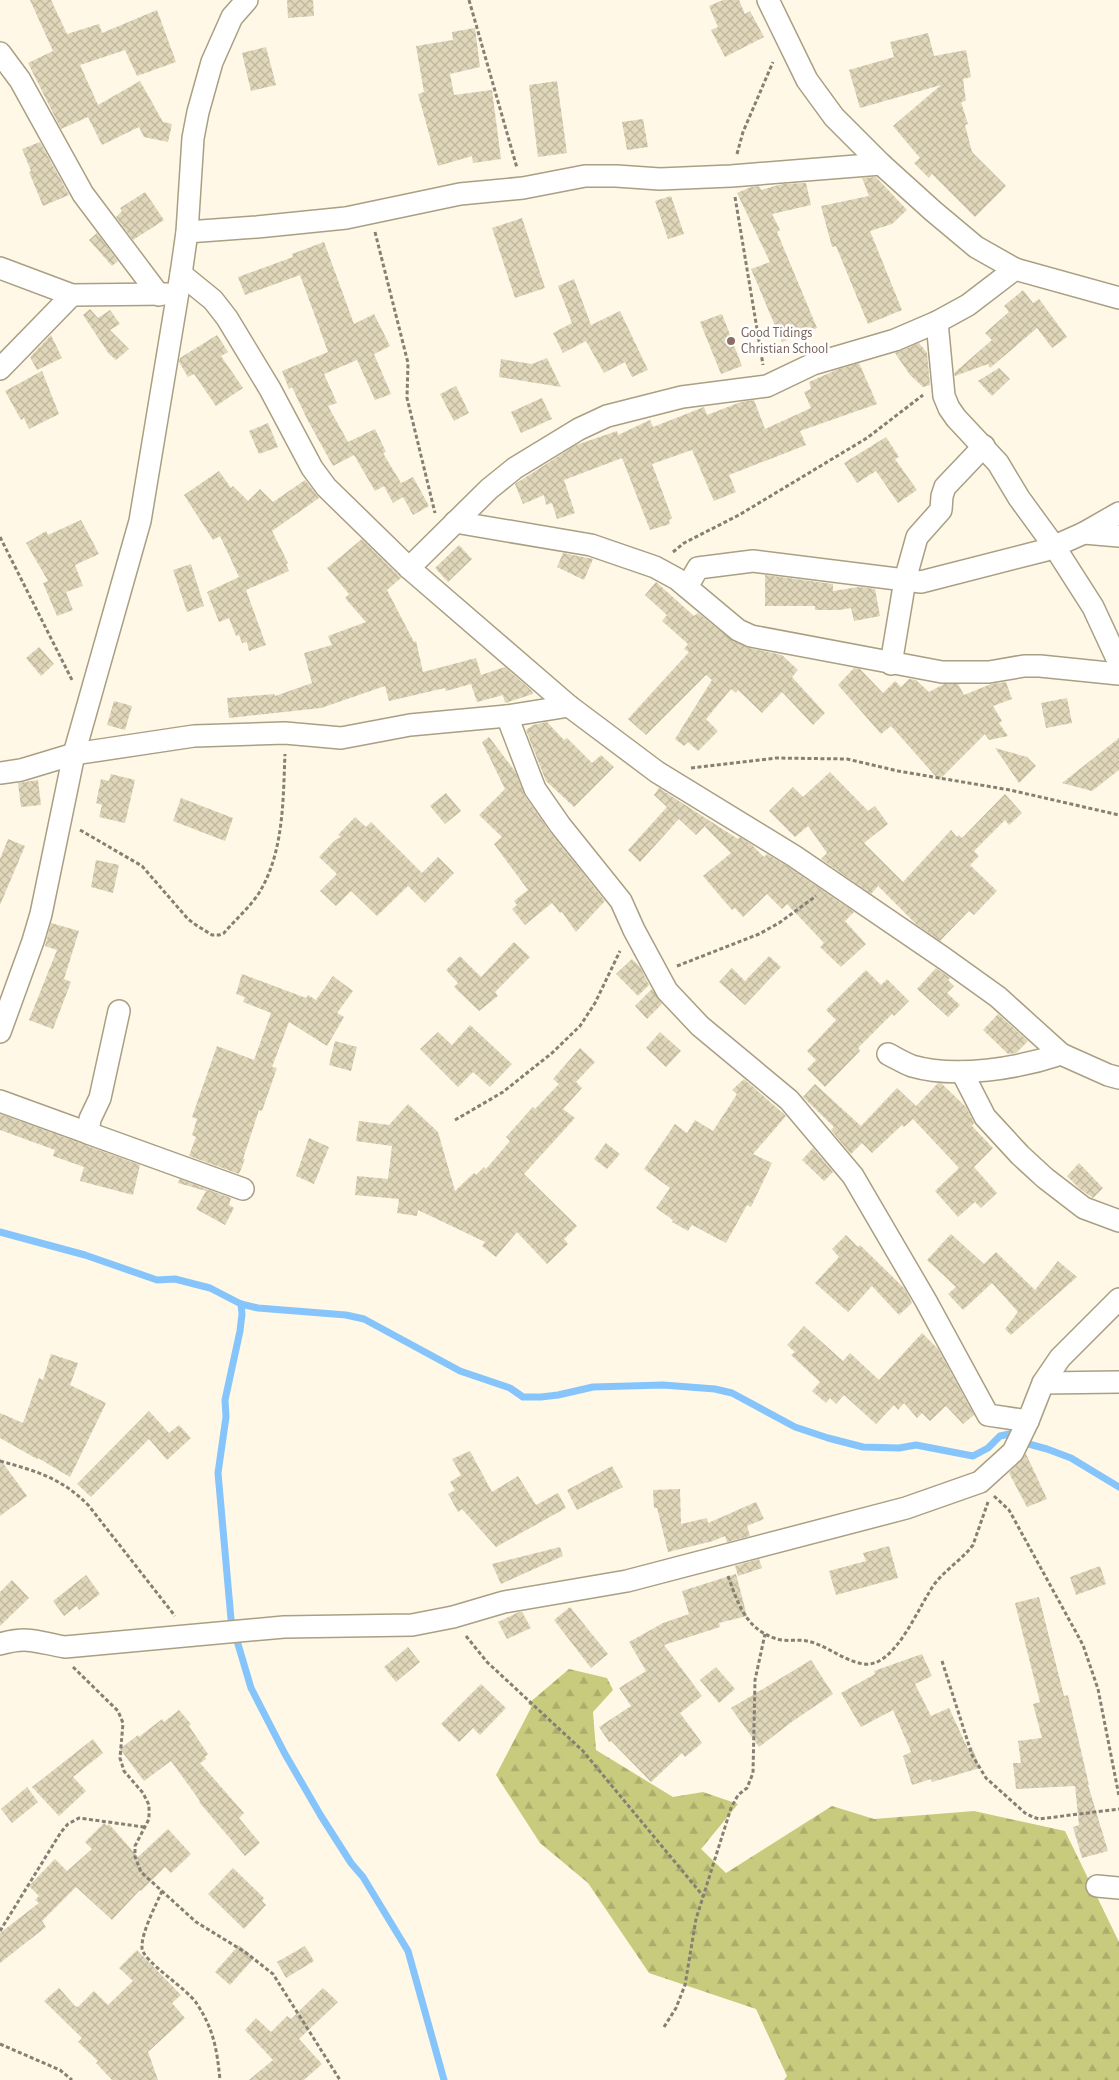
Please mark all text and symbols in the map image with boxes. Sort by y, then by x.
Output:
place label: Good Tidings Christian School [741,326,828,356]
marker: Good Tidings Christian School [725,335,737,347]

